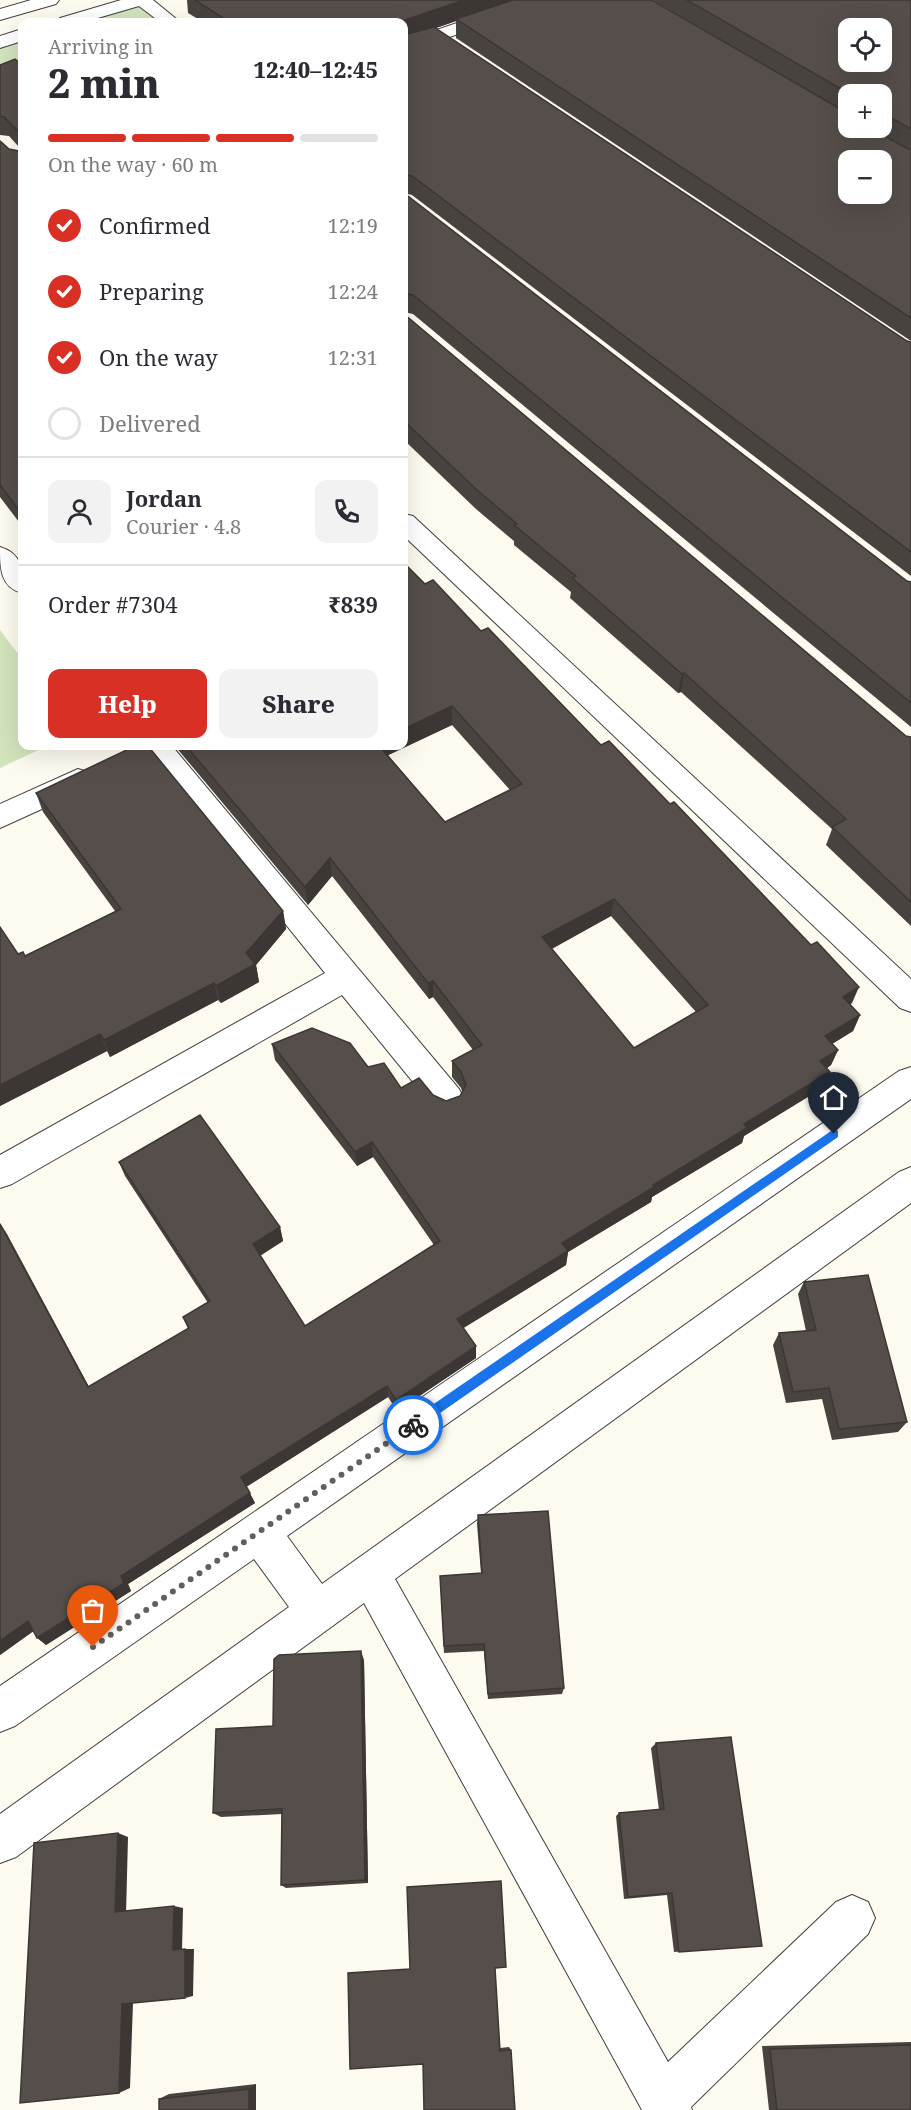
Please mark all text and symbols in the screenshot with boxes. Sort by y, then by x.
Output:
map controls [838,18,892,204]
button: locate [838,18,892,72]
text: Arriving in [48,33,153,60]
text: 12:40–12:45 [254,54,378,84]
text: 2 min [48,56,160,109]
button: + [838,84,892,138]
button: − [838,150,892,204]
text: On the way · 60 m [48,151,218,178]
icon: check [48,209,81,242]
text: Confirmed [99,210,210,240]
text: 12:19 [328,212,378,239]
icon: check [48,275,81,308]
text: Preparing [99,276,204,306]
text: 12:24 [328,278,378,305]
icon: check [48,341,81,374]
text: On the way [99,342,218,372]
text: 12:31 [328,344,378,371]
text: Delivered [99,408,201,438]
button: person [48,480,111,543]
button: phone [315,480,378,543]
text: Jordan [126,483,202,513]
text: Courier · 4.8 [126,513,241,540]
text: Order #7304 [48,589,178,619]
text: ₹839 [328,589,378,619]
button: Help [48,669,207,738]
button: Share [219,669,378,738]
pin [808,1072,859,1134]
icon: home [817,1081,850,1114]
courier [383,1395,443,1455]
icon: bike [397,1409,430,1442]
pin [67,1585,118,1647]
icon: bag [76,1594,109,1627]

